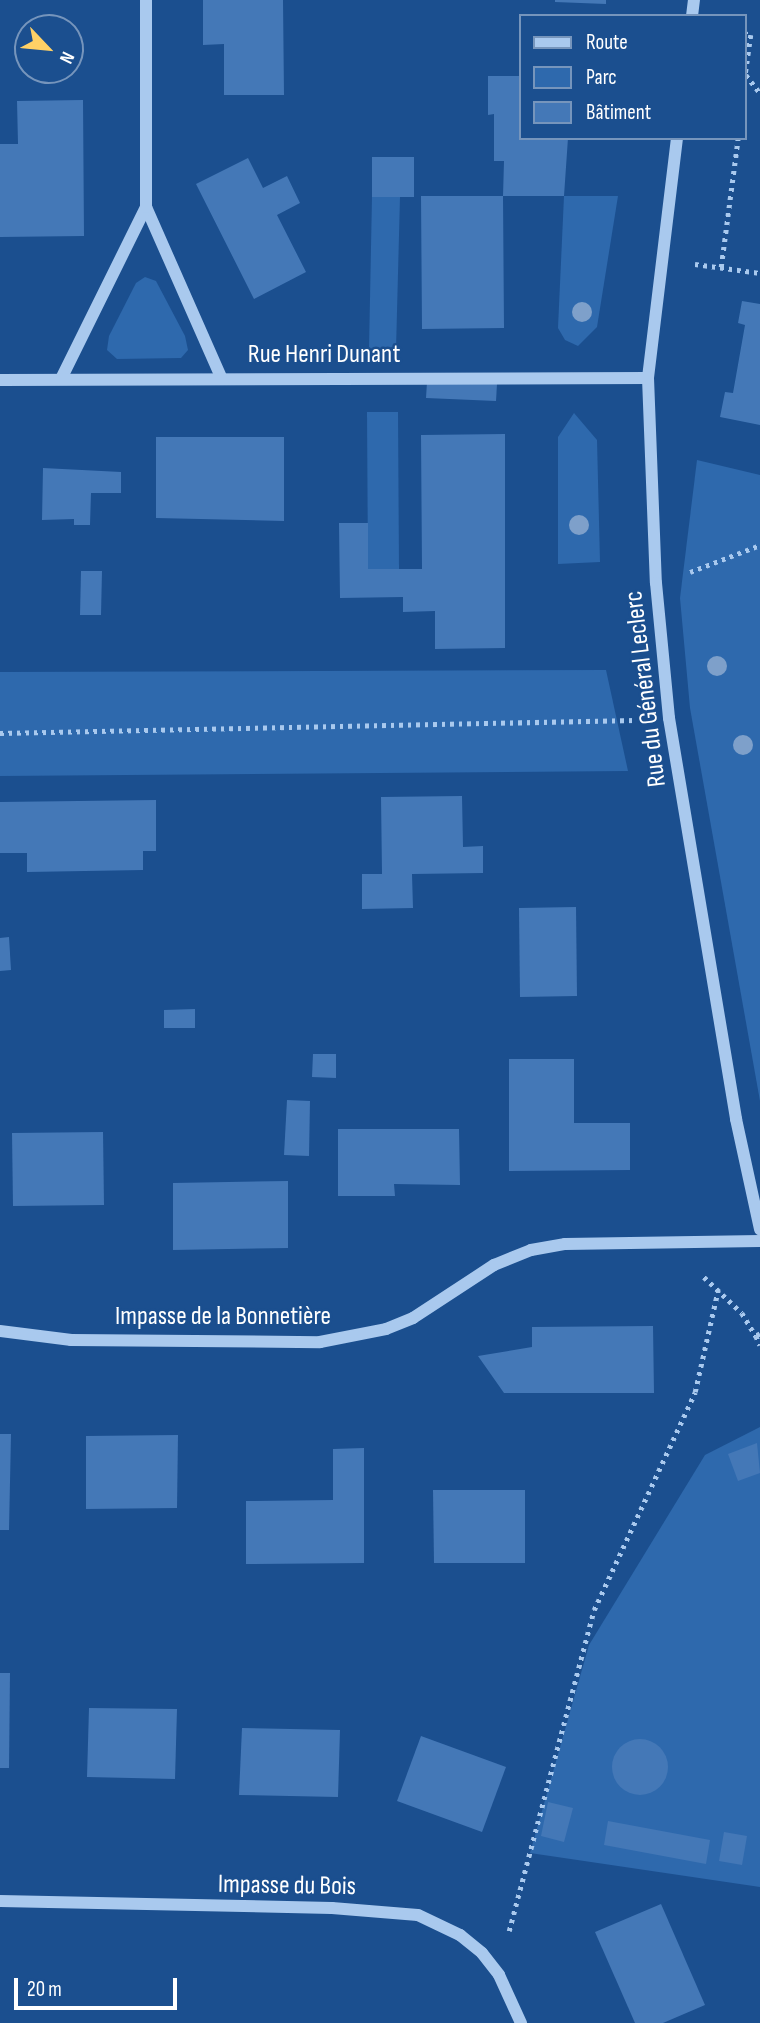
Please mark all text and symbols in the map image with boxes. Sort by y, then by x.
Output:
north arrow [14,14,84,84]
legend [518,14,746,140]
text: Route [586,30,628,55]
text: N [54,48,79,67]
text: Parc [586,65,617,90]
text: Bâtiment [586,100,651,125]
street label: Rue Henri Dunant [248,339,400,371]
street label: Rue du Général Leclerc [618,589,674,789]
street label: Impasse de la Bonnetière [115,1301,331,1333]
street label: Impasse du Bois [218,1869,356,1903]
scale bar [18,1964,180,2008]
text: 20 m [27,1977,62,2002]

